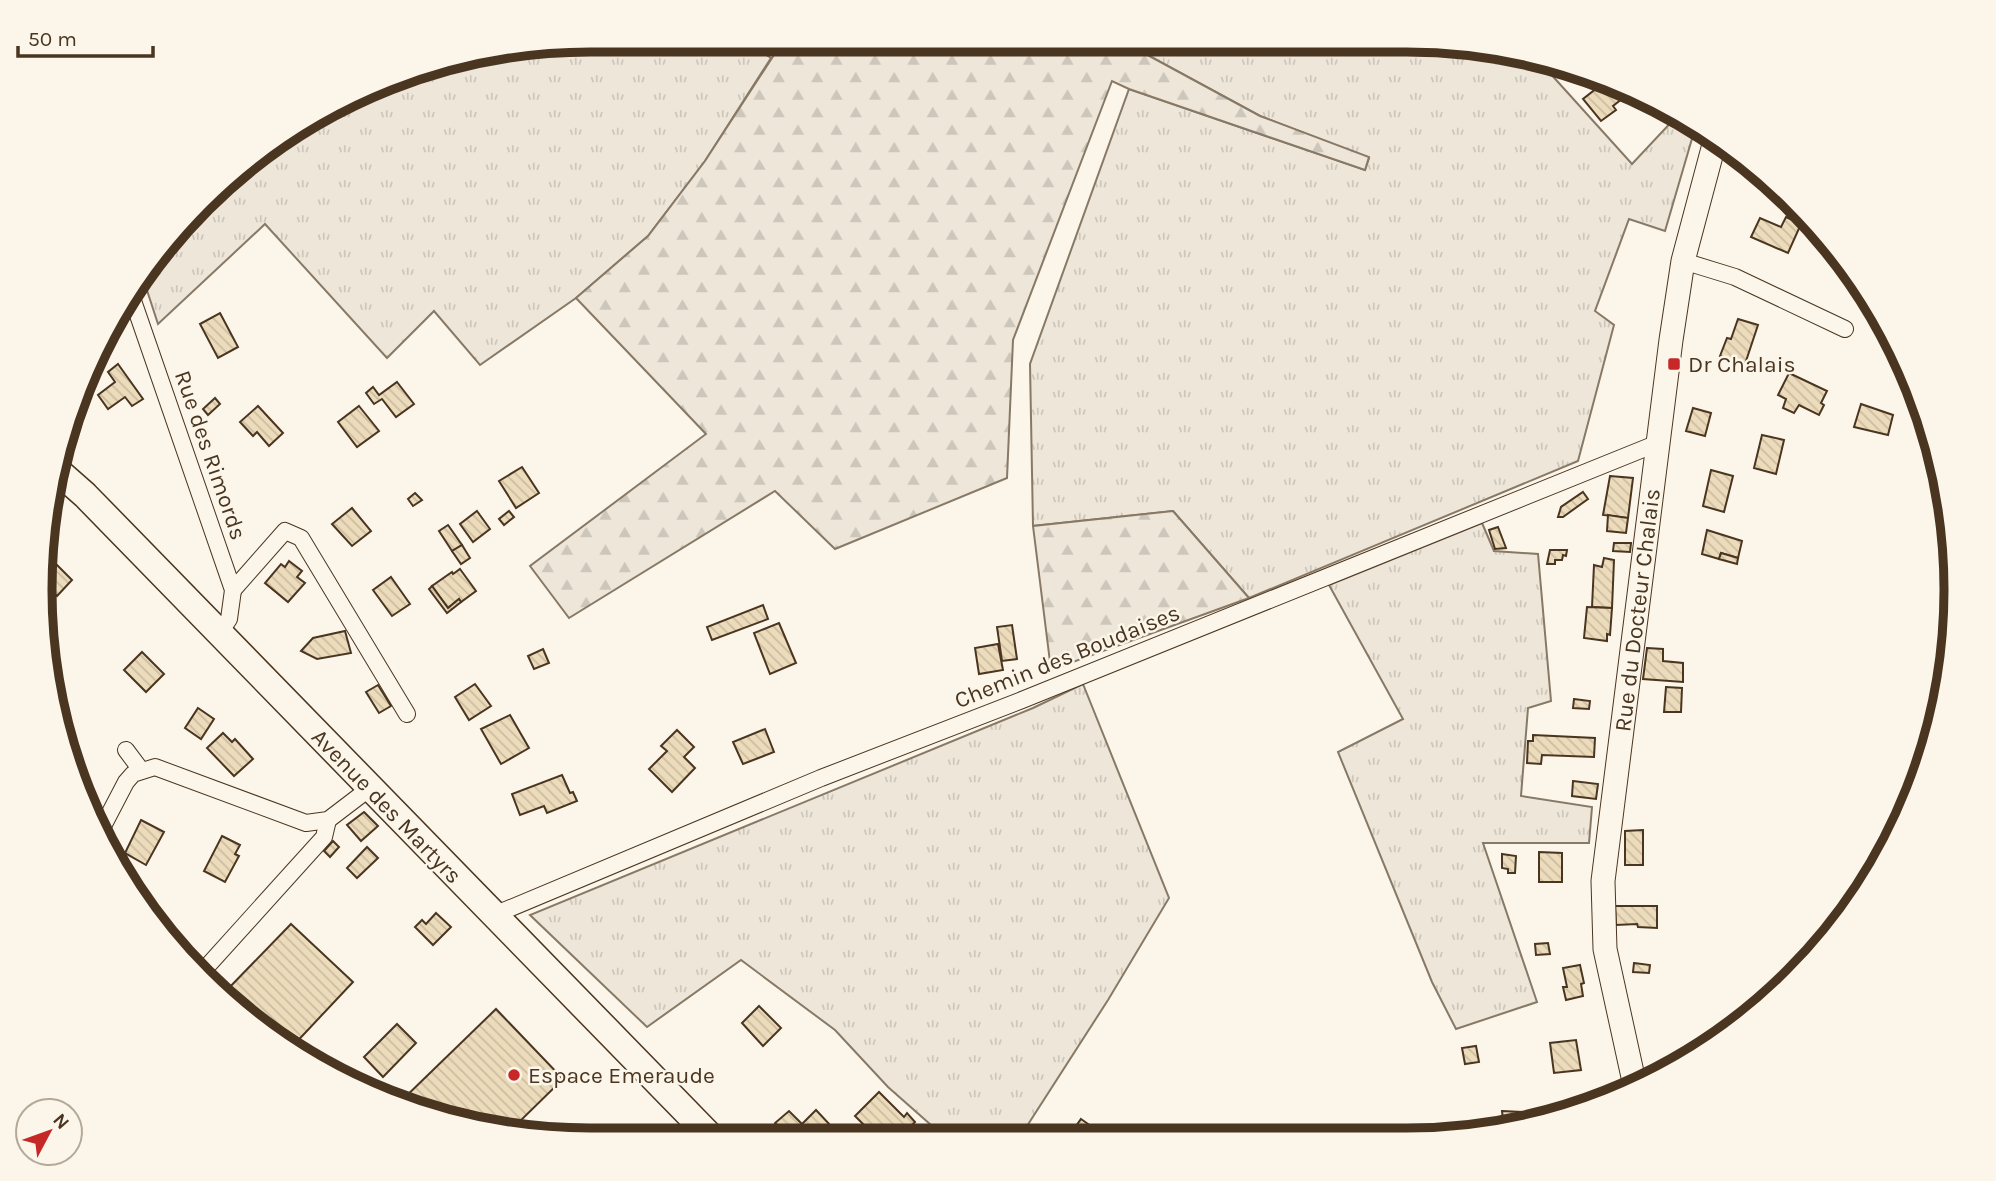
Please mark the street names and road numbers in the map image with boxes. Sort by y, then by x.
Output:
street label: Rue des Rimords [169,367,252,543]
street label: Rue du Docteur Chalais [1609,487,1666,733]
street label: Chemin des Boudaises [951,599,1184,714]
street label: Avenue des Martyrs [306,723,467,889]

